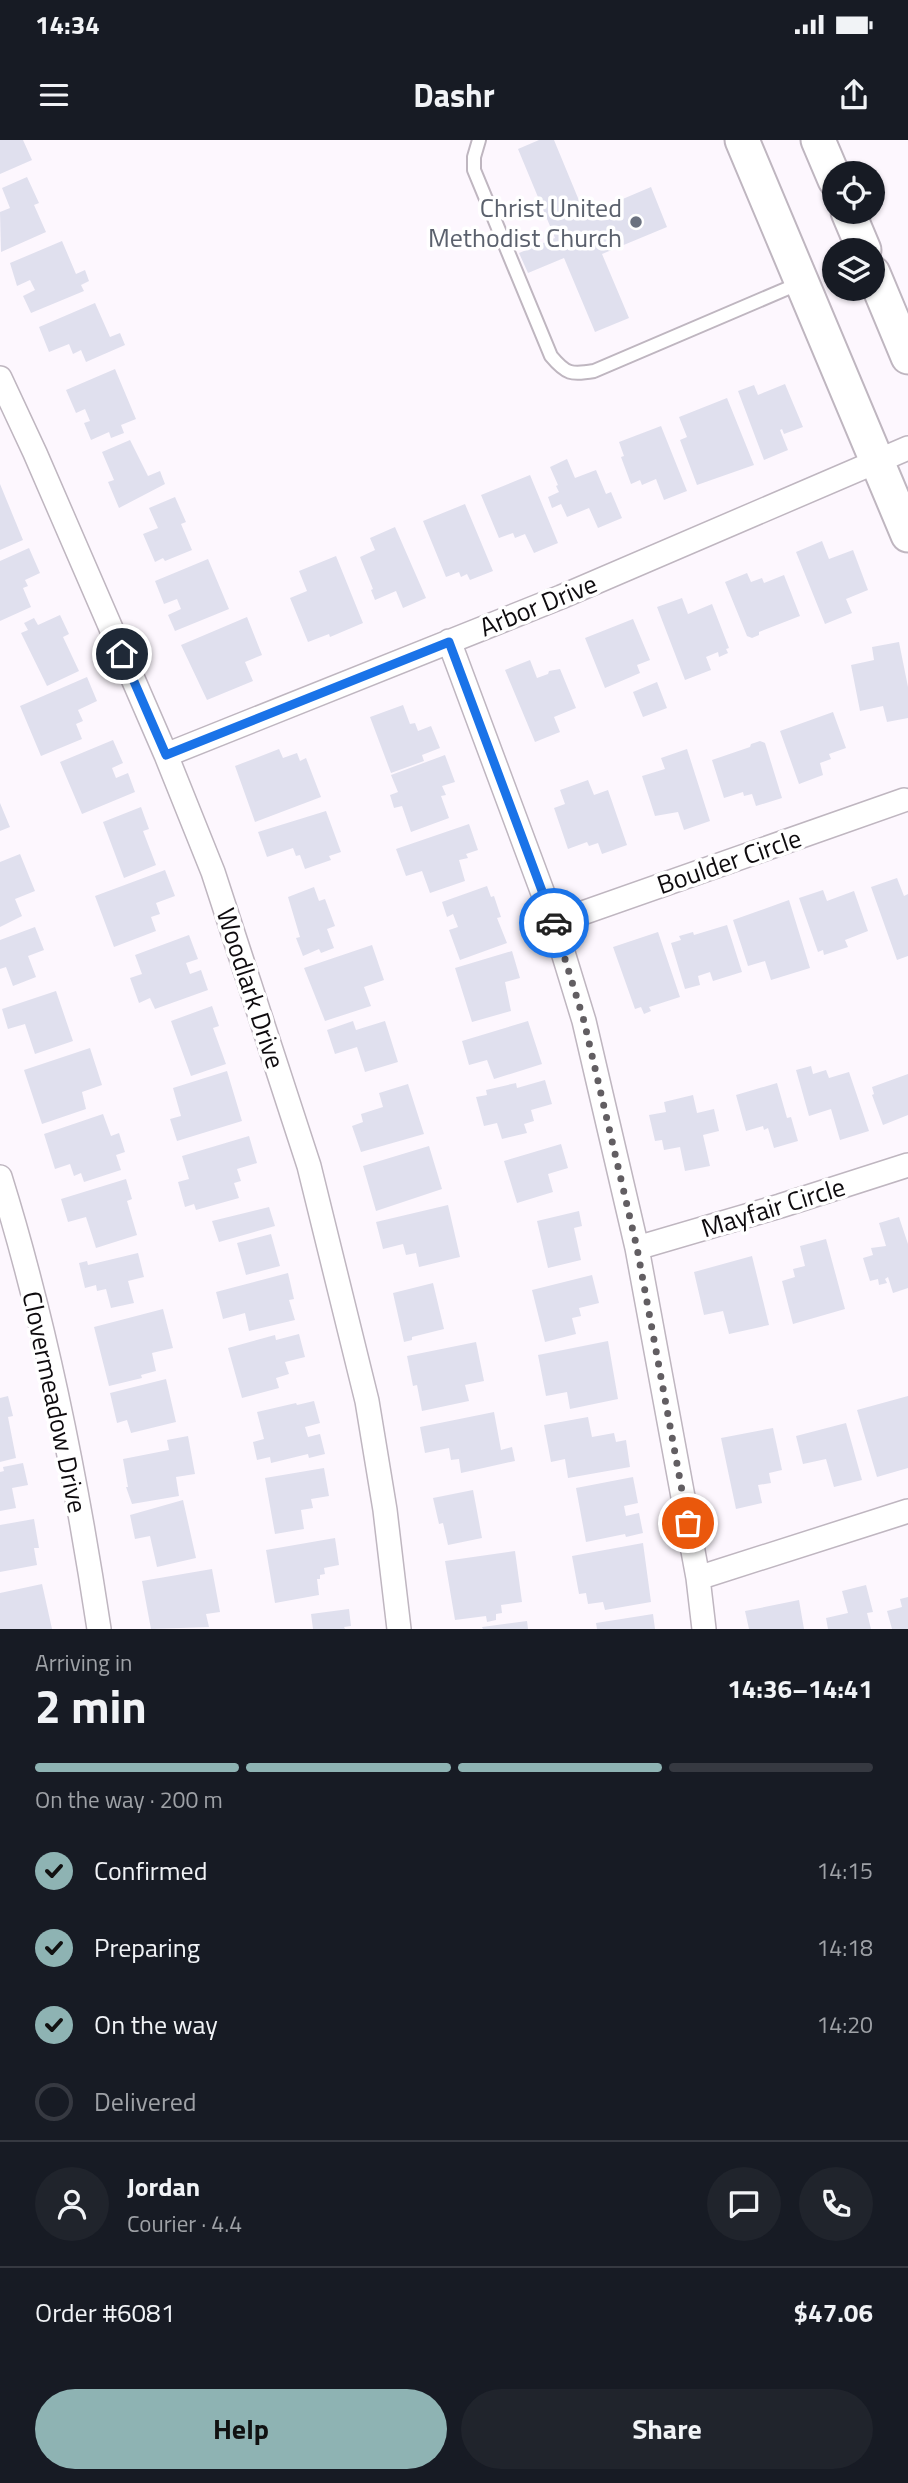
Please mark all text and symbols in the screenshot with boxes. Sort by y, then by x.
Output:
text: 14:34 [35,5,100,44]
text: Dashr [413,71,495,119]
icon: menu [35,76,73,114]
icon: share [835,76,873,114]
map controls [822,161,885,301]
button: locate [822,161,885,224]
place label: Christ United Methodist Church [428,188,622,257]
marker: Christ United Methodist Church [628,214,644,230]
button: layers [822,238,885,301]
street label: Arbor Drive [473,564,603,646]
pin [92,624,152,684]
icon: home [103,635,141,673]
street label: Boulder Circle [652,818,806,904]
courier [519,888,589,958]
street label: Woodlark Drive [207,903,295,1073]
icon: car [535,904,573,942]
street label: Mayfair Circle [696,1167,850,1247]
street label: Clovermeadow Drive [12,1288,98,1516]
pin [658,1493,718,1553]
icon: bag [669,1504,707,1542]
text: Arriving in [35,1645,132,1680]
text: 14:36–14:41 [727,1669,873,1708]
text: 2 min [35,1671,147,1741]
text: On the way · 200 m [35,1782,223,1817]
text: Confirmed [94,1851,208,1890]
icon: check [35,1852,73,1890]
text: 14:15 [816,1853,873,1888]
text: Preparing [94,1928,200,1967]
icon: check [35,1929,73,1967]
text: 14:18 [816,1930,873,1965]
text: On the way [94,2005,218,2044]
icon: check [35,2006,73,2044]
text: 14:20 [816,2007,873,2042]
text: Delivered [94,2082,197,2121]
button: person [35,2167,109,2241]
text: Jordan [127,2167,200,2206]
button: chat [707,2167,781,2241]
button: phone [799,2167,873,2241]
text: Courier · 4.4 [127,2206,242,2241]
text: Order #6081 [35,2293,175,2332]
text: $47.06 [794,2293,873,2332]
button: Help [35,2389,447,2469]
button: Share [461,2389,873,2469]

